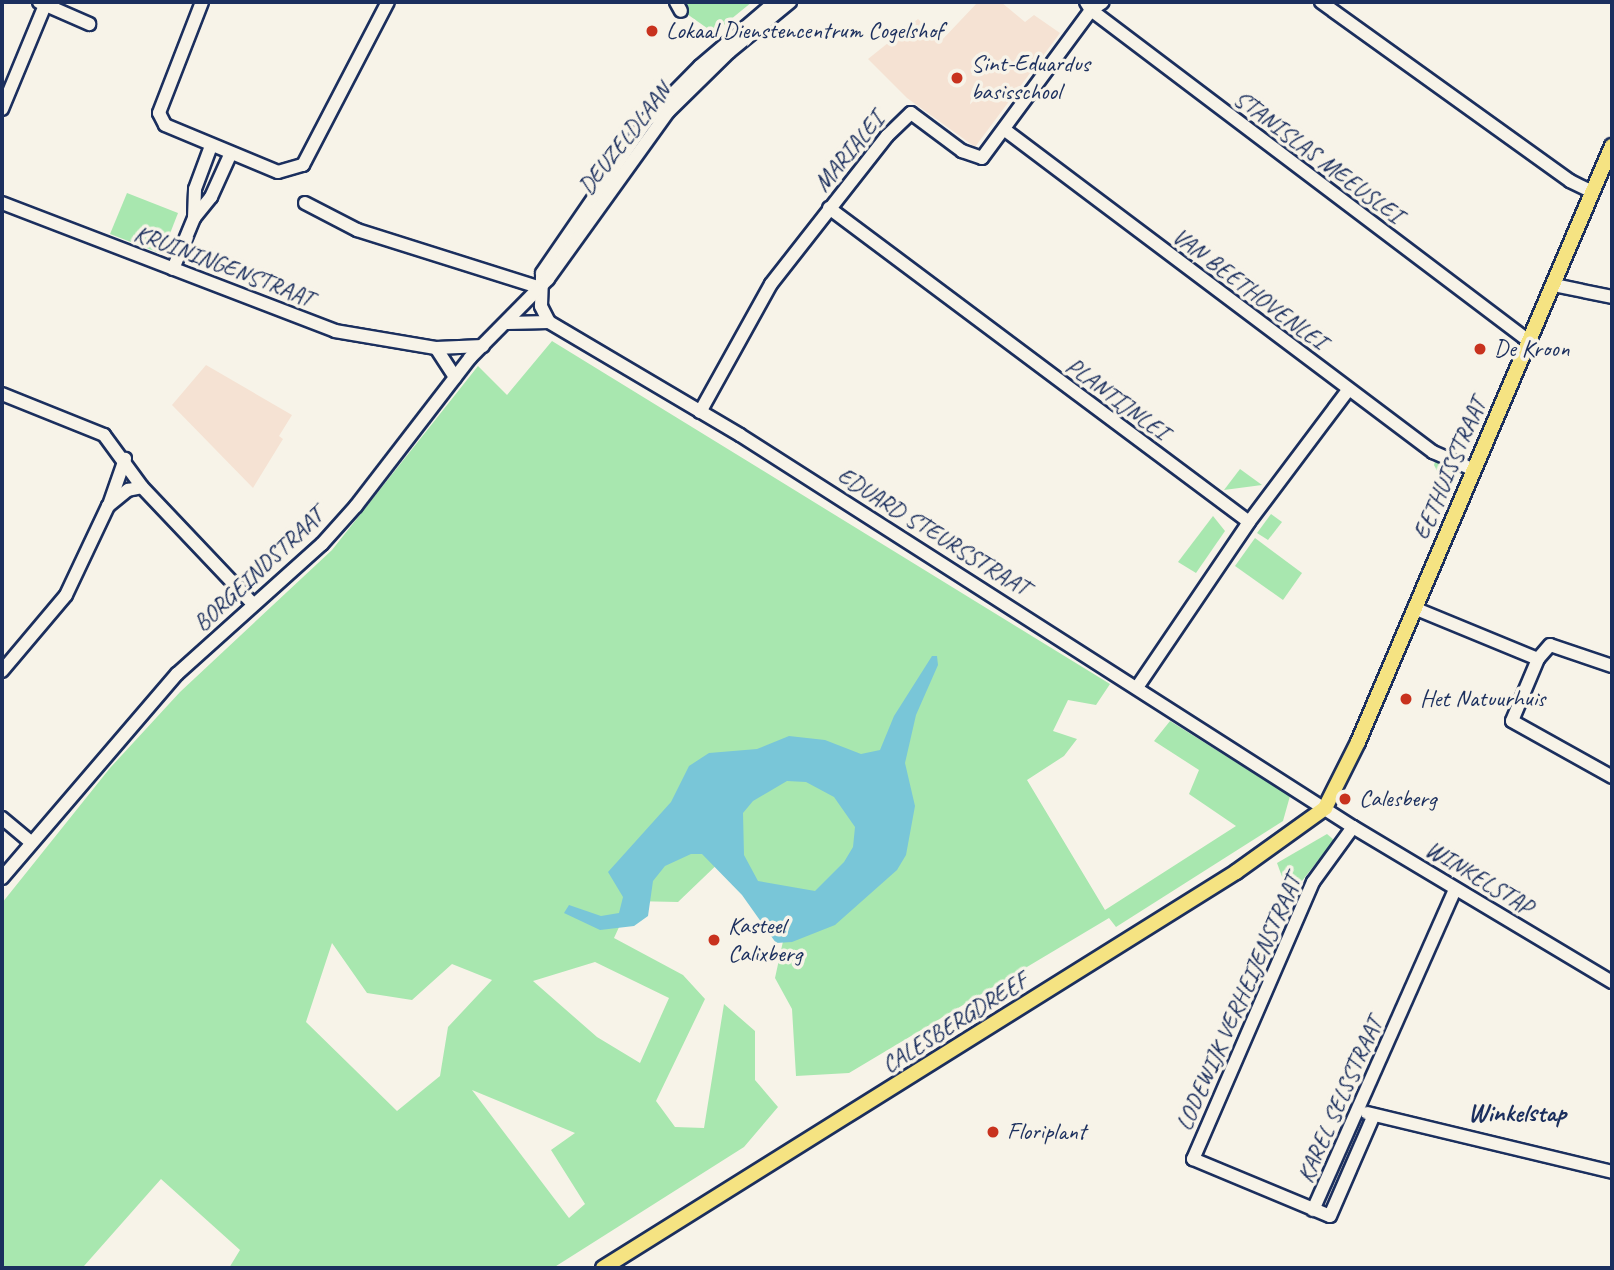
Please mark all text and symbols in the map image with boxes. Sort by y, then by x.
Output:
place label: Lokaal Dienstencentrum Cogelshof [666,17,942,45]
marker: Lokaal Dienstencentrum Cogelshof [644,23,660,39]
place label: Sint-Eduardus basisschool [971,50,1090,106]
marker: Sint-Eduardus basisschool [949,70,965,86]
street label: DEUZELDLAAN [573,77,677,201]
street label: STANISLAS MEEUSLEI [1228,84,1408,230]
street label: MARIALEI [808,107,890,197]
street label: KRUININGENSTRAAT [130,219,318,313]
street label: VAN BEETHOVENLEI [1166,222,1332,356]
place label: De Kroon [1494,335,1570,363]
marker: De Kroon [1472,341,1488,357]
street label: PLANTIJNLEI [1060,351,1174,447]
street label: EETHUISSTRAAT [1407,394,1493,544]
street label: EDUARD STEURSSTRAAT [832,461,1034,603]
street label: BORGEINDSTRAAT [188,502,330,638]
place label: Het Natuurhuis [1420,685,1547,713]
marker: Het Natuurhuis [1398,691,1414,707]
place label: Calesberg [1359,785,1436,813]
marker: Calesberg [1337,791,1353,807]
street label: WINKELSTAP [1420,835,1538,921]
street label: LODEWIJK VERHEIJENSTRAAT [1170,872,1308,1134]
place label: Kasteel Calixberg [728,912,802,968]
marker: Kasteel Calixberg [706,932,722,948]
street label: CALESBERGDREEF [877,967,1033,1079]
street label: KAREL SELSSTRAAT [1291,1013,1389,1187]
district label: Winkelstap [1468,1097,1566,1129]
place label: Floriplant [1007,1118,1086,1146]
marker: Floriplant [985,1124,1001,1140]

